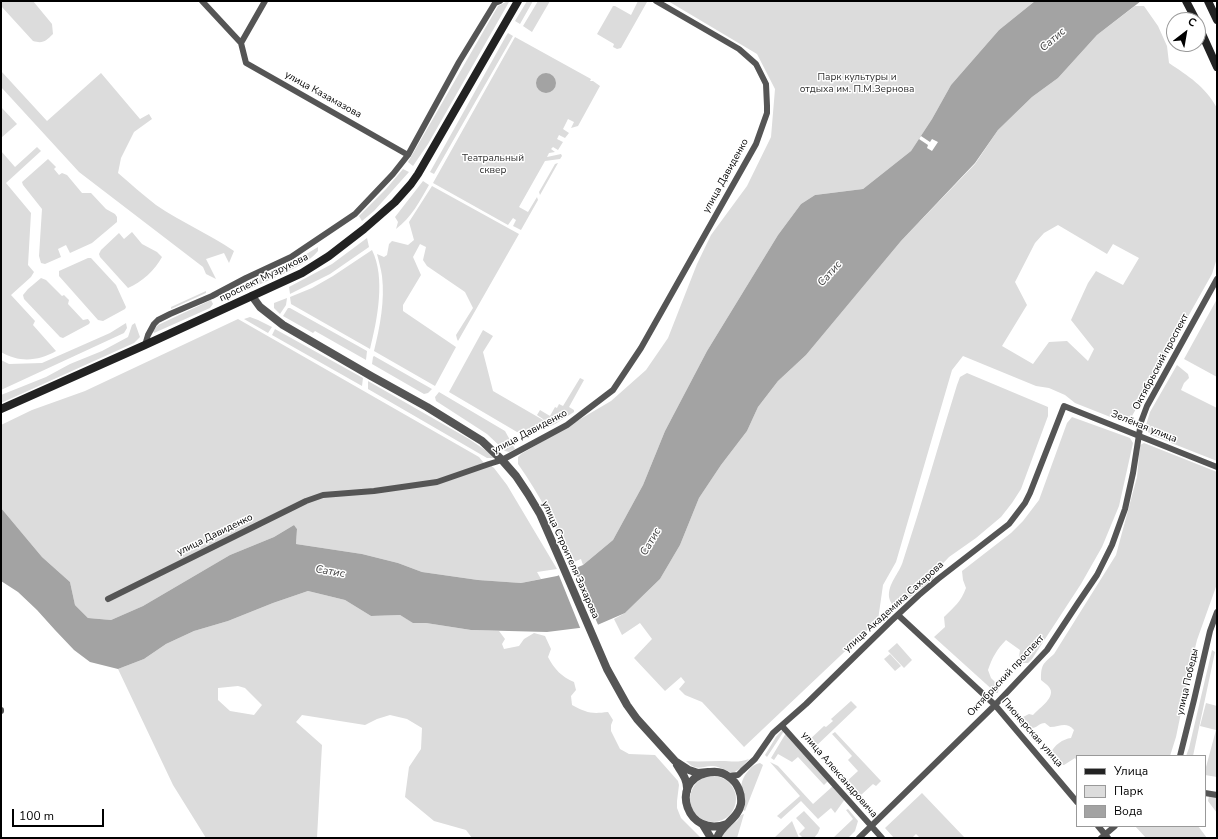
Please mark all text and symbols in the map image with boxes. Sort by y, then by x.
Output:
north arrow [1166,12,1206,52]
text: С [1185,14,1199,30]
water label: Сатис [1037,25,1069,55]
street label: улица Казамазова [282,69,364,121]
park label: Парк культуры и отдыха им. П.М.Зернова [800,72,914,96]
street label: улица Давиденко [701,137,751,215]
park label: Театральный сквер [462,153,524,176]
street label: проспект Музрукова [218,251,310,305]
water label: Сатис [815,259,845,289]
street label: Октябрьский проспект [1131,312,1191,412]
street label: улица Давиденко [491,407,569,457]
street label: Зелёная улица [1109,408,1179,446]
street label: улица Строителя Захарова [539,499,601,621]
street label: улица Давиденко [175,511,255,559]
water label: Сатис [638,526,664,558]
street label: улица Академика Сахарова [841,559,947,655]
water label: Сатис [314,563,346,581]
street label: Октябрьский проспект [965,633,1047,719]
street label: улица Победы [1175,648,1201,716]
street label: Пионерская улица [999,696,1065,770]
street label: улица Александровича [798,730,880,820]
legend [1076,755,1206,827]
text: Улица [1114,763,1148,779]
text: Парк [1114,783,1143,799]
scale bar [14,801,106,827]
text: Вода [1114,803,1142,819]
text: 100 m [19,808,54,824]

